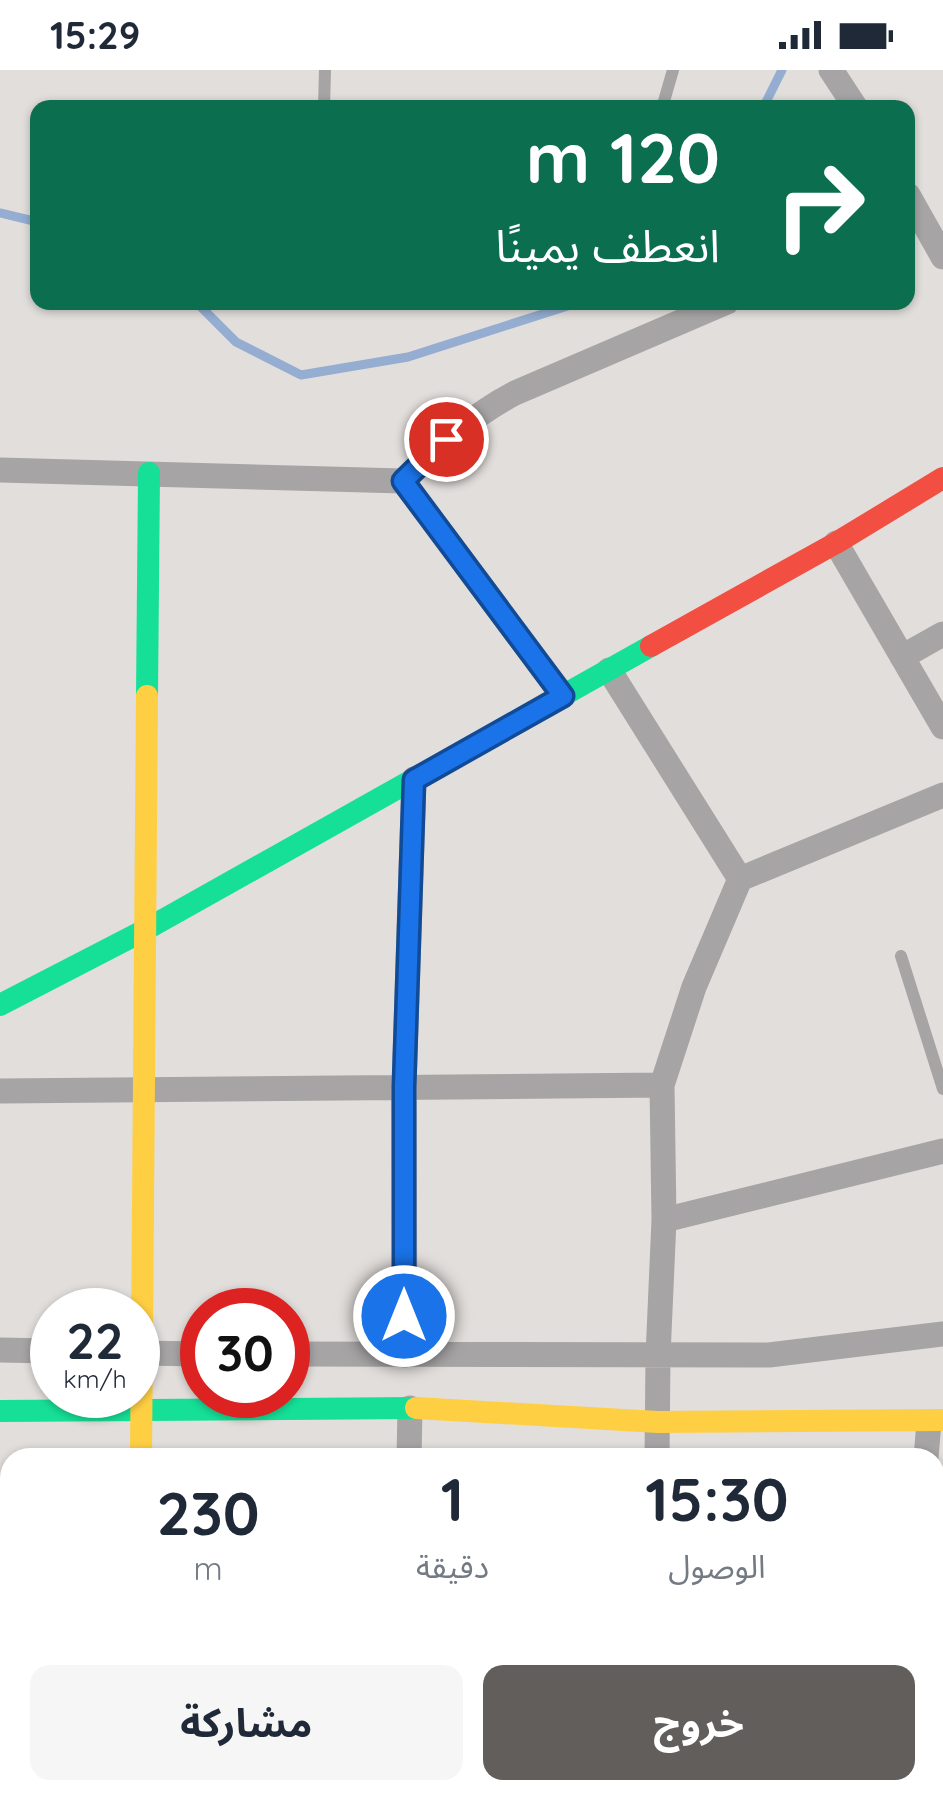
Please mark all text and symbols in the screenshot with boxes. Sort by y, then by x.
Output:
text: 15:29 [50,11,140,59]
text: 120 m [526,113,720,201]
icon: right [755,140,885,270]
text: انعطف يمينًا [495,217,720,273]
pin [404,397,489,482]
icon: arrive [419,412,474,467]
position arrow [352,1264,456,1368]
speed limit sign: 30 [180,1288,310,1418]
text: 22 [67,1309,123,1372]
text: km/h [63,1363,127,1394]
text: 1 [441,1461,464,1536]
text: 15:30 [645,1461,789,1536]
text: 230 [156,1475,260,1550]
text: دقيقة [416,1546,489,1586]
text: الوصول [668,1546,766,1586]
text: m [193,1548,223,1588]
button: مشاركة [30,1665,463,1780]
button: خروج [483,1665,915,1780]

